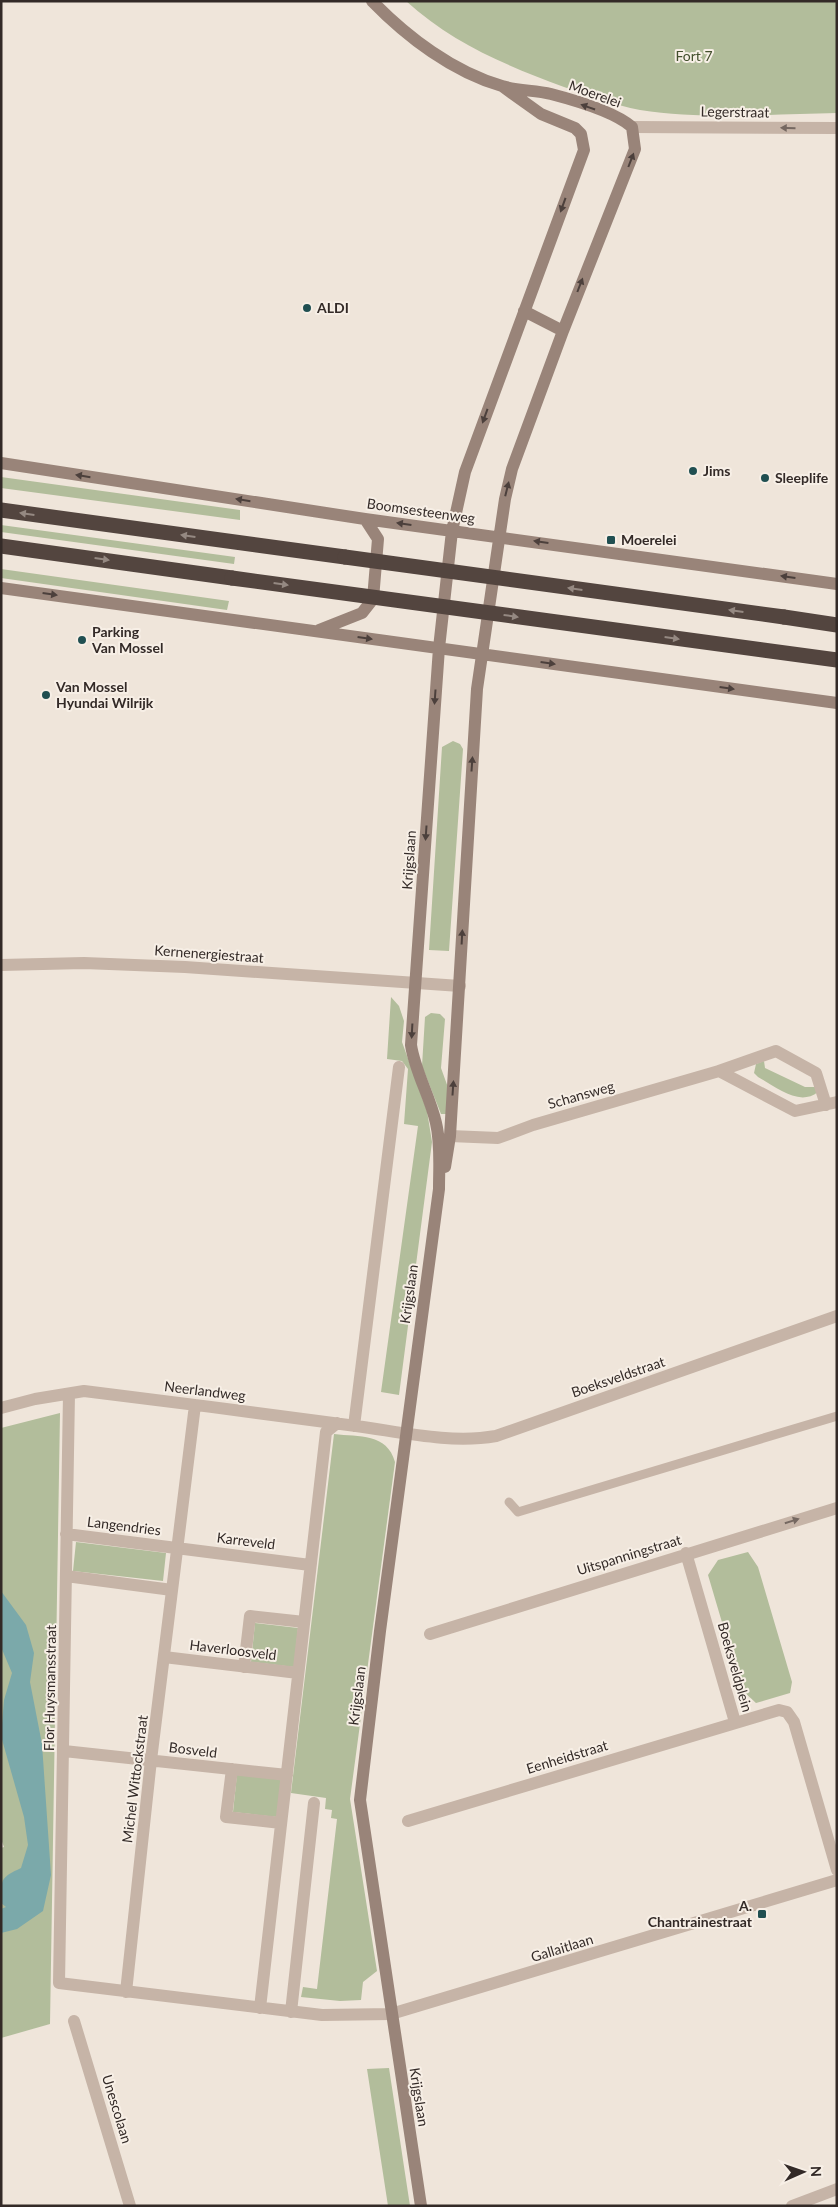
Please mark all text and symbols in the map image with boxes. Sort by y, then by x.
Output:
park label: Fort 7 [675,47,713,64]
street label: Moerelei [567,76,624,111]
street label: Legerstraat [701,102,769,121]
one-way arrow [581,103,596,110]
one-way arrow [780,124,796,132]
one-way arrow [627,153,635,168]
one-way arrow [559,197,566,212]
one-way arrow [577,278,584,293]
place label: ALDI [316,299,349,316]
marker: ALDI [301,302,313,314]
one-way arrow [481,409,489,424]
place label: Jims [703,462,730,479]
marker: Jims [687,465,699,477]
place label: Sleeplife [775,469,829,486]
one-way arrow [74,471,90,479]
marker: Sleeplife [759,472,771,484]
one-way arrow [503,482,511,497]
street label: Boomsesteenweg [366,495,476,527]
one-way arrow [235,496,251,504]
one-way arrow [19,510,35,518]
one-way arrow [396,520,412,528]
place label: Moerelei [621,531,677,548]
one-way arrow [180,532,196,540]
marker: Moerelei [605,534,617,546]
one-way arrow [533,538,549,546]
one-way arrow [94,555,110,563]
one-way arrow [780,573,796,581]
one-way arrow [273,580,289,588]
one-way arrow [566,585,582,593]
one-way arrow [42,591,58,599]
one-way arrow [727,607,743,615]
one-way arrow [503,612,519,620]
place label: Parking Van Mossel [91,623,163,656]
marker: Parking Van Mossel [76,634,88,646]
one-way arrow [357,634,373,642]
one-way arrow [664,634,680,642]
one-way arrow [541,659,557,667]
place label: Van Mossel Hyundai Wilrijk [55,678,154,711]
one-way arrow [719,684,735,692]
marker: Van Mossel Hyundai Wilrijk [40,689,52,701]
one-way arrow [431,689,439,705]
one-way arrow [469,756,477,772]
one-way arrow [421,825,429,841]
street label: Krijgslaan [398,830,419,890]
one-way arrow [458,929,466,945]
street label: Kernenergiestraat [154,941,264,966]
one-way arrow [408,1024,416,1040]
street label: Schansweg [546,1077,616,1112]
one-way arrow [450,1079,458,1095]
street label: Krijgslaan [396,1263,421,1325]
street label: Boeksveldstraat [569,1353,667,1400]
street label: Neerlandweg [163,1377,247,1404]
street label: Langendries [86,1513,162,1538]
one-way arrow [785,1517,800,1525]
street label: Karreveld [216,1528,276,1553]
street label: Uitspanningstraat [575,1531,683,1578]
street label: Boeksveldplein [715,1620,756,1714]
street label: Flor Huysmansstraat [40,1625,59,1751]
street label: Haverloosveld [189,1636,278,1663]
street label: Krijgslaan [344,1665,369,1726]
street label: Michel Wittockstraat [118,1714,151,1844]
street label: Eenheidstraat [524,1736,610,1777]
street label: Bosveld [168,1738,218,1761]
place label: A. Chantrainestraat [648,1897,753,1930]
marker: A. Chantrainestraat [756,1908,768,1920]
street label: Gallaitlaan [529,1930,595,1965]
street label: Krijgslaan [406,2066,433,2128]
street label: Unescolaan [99,2072,136,2145]
north arrow [778,2147,828,2197]
text: N [808,2166,825,2177]

